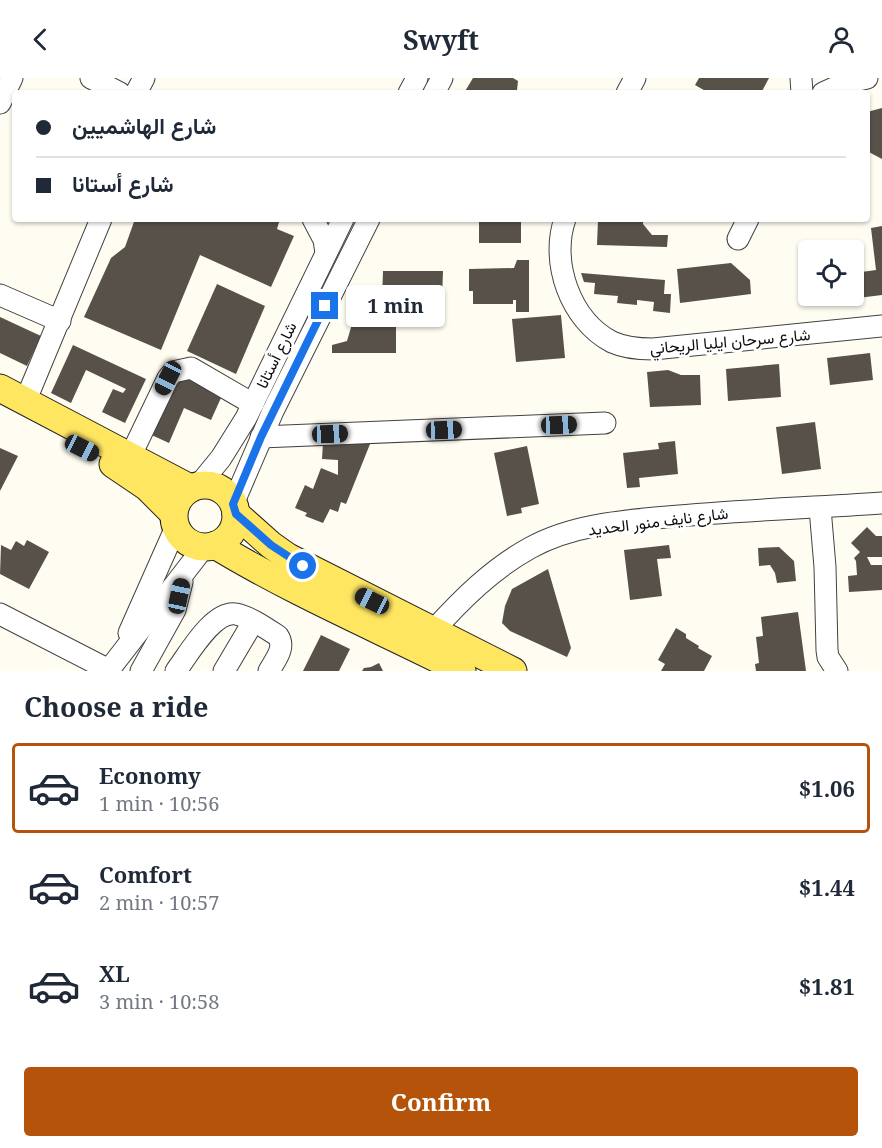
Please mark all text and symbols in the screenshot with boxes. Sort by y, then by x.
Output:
text: Swyft [403,21,479,58]
icon: back [24,23,57,56]
icon: person [825,23,858,56]
text: شارع الهاشميين [72,110,216,140]
text: شارع أستانا [72,168,174,198]
map controls [798,240,864,306]
button: locate [798,240,864,306]
callout: 1 min [346,285,445,327]
route end [311,292,338,319]
text: 1 min [367,292,424,319]
street label: شارع أستانا [250,318,303,392]
street label: شارع سرحان ايليا الريحاني [649,323,812,362]
car [152,358,184,398]
car [541,415,577,435]
car [426,420,462,440]
car [312,424,348,444]
car [62,432,102,464]
street label: شارع نايف منور الحديد [587,501,729,542]
route start [289,552,316,579]
car [166,577,192,615]
car [352,585,392,617]
text: Choose a ride [24,688,209,725]
text: Economy [99,760,201,790]
icon: car [27,761,81,815]
text: $1.06 [799,773,855,803]
text: 1 min · 10:56 [99,790,219,817]
text: Comfort [99,859,192,889]
icon: car [27,860,81,914]
text: $1.44 [799,872,855,902]
text: 2 min · 10:57 [99,889,219,916]
text: XL [99,958,130,988]
icon: car [27,959,81,1013]
text: $1.81 [799,971,855,1001]
text: 3 min · 10:58 [99,988,219,1015]
button: Confirm [24,1067,858,1136]

